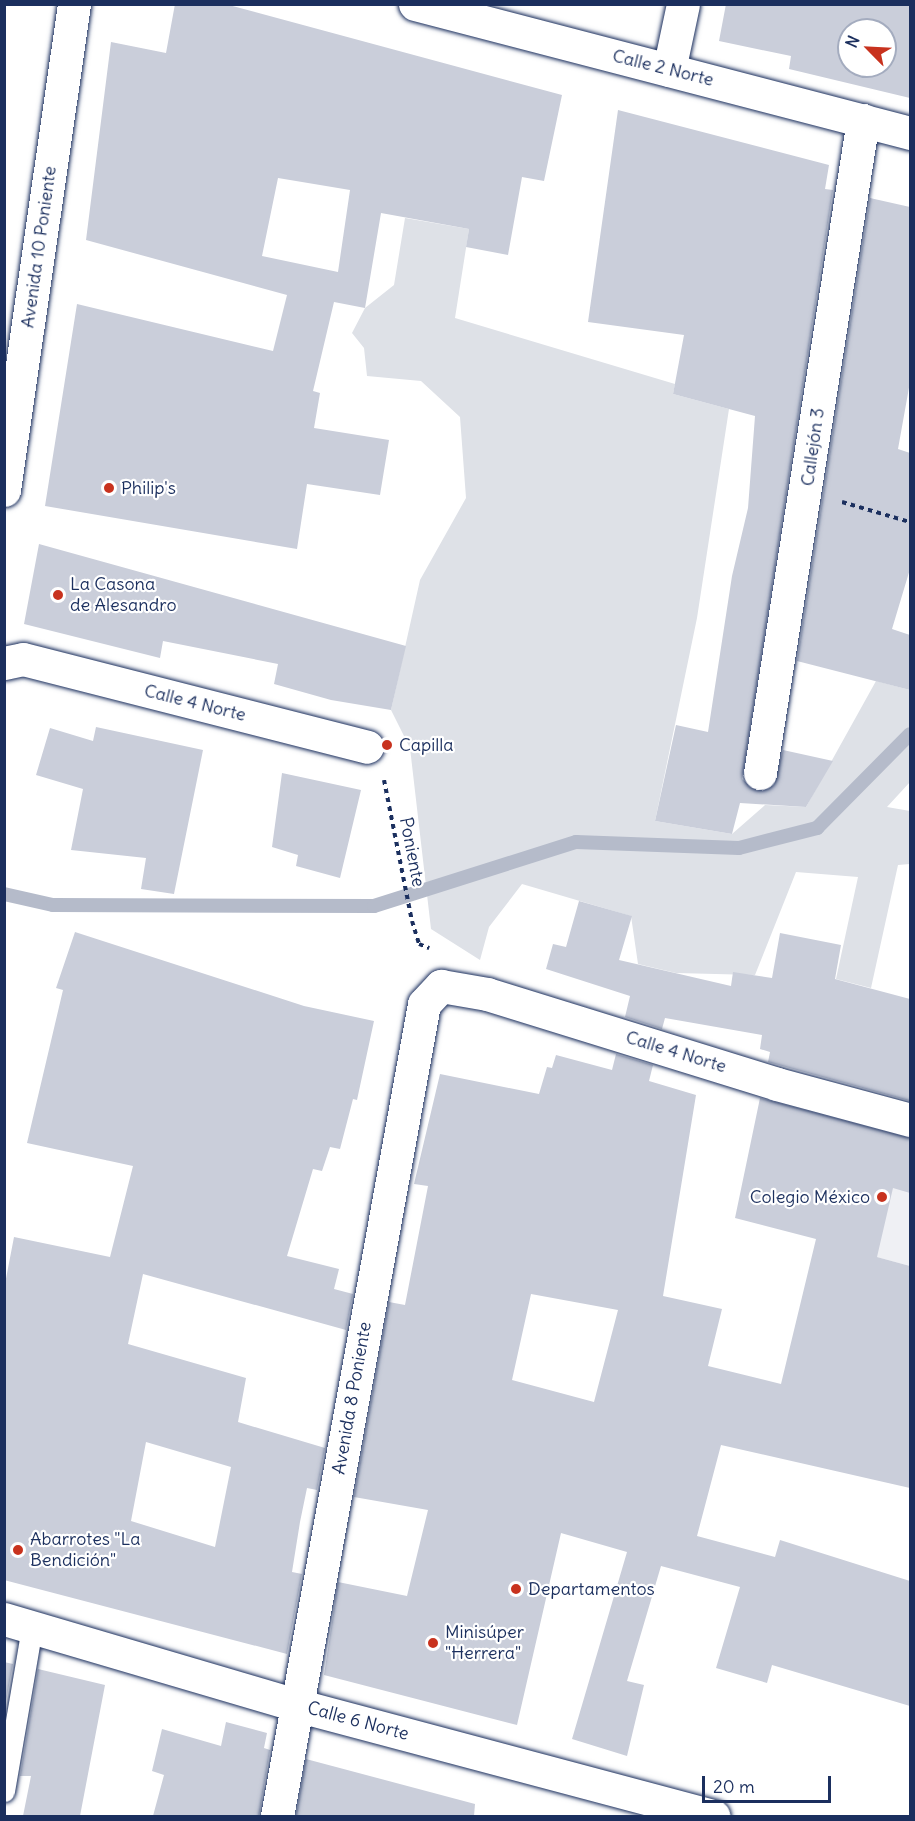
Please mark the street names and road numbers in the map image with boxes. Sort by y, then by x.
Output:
street label: Calle 2 Norte [610,45,716,91]
street label: Avenida 10 Poniente [17,165,61,329]
street label: Callejón 3 [797,406,829,488]
street label: Calle 4 Norte [142,680,248,726]
street label: Poniente [395,815,429,889]
street label: Calle 4 Norte [623,1026,729,1078]
street label: Avenida 8 Poniente [328,1320,376,1476]
street label: Calle 6 Norte [305,1697,411,1745]

